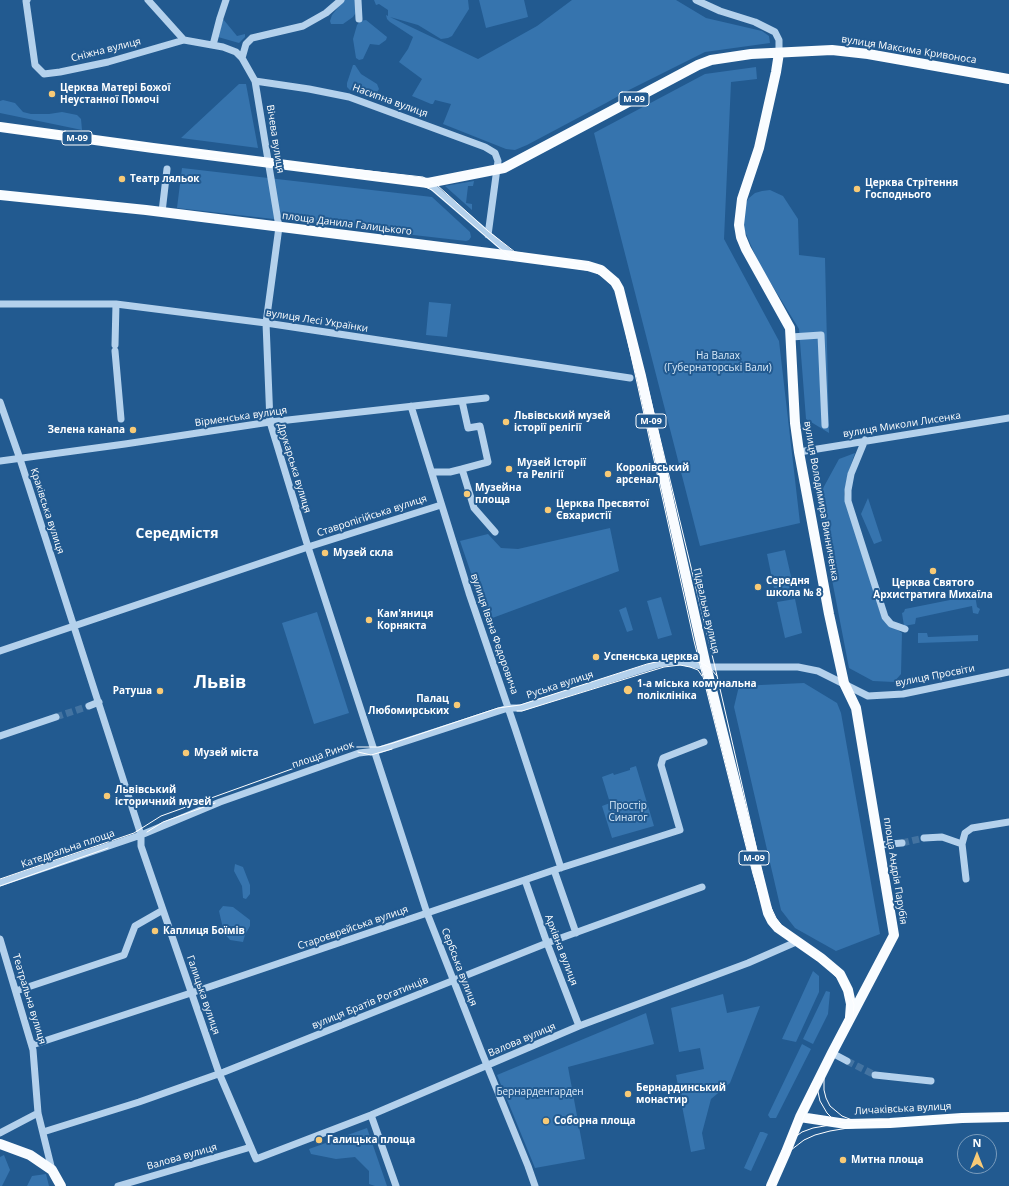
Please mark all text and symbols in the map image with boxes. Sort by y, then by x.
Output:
street label: вулиця Максима Кривоноса [841,33,977,67]
street label: Сніжна вулиця [70,36,142,64]
place label: Церква Матері Божої Неустанної Помочі [60,82,171,106]
street label: Насипна вулиця [351,82,429,120]
marker: Церква Матері Божої Неустанної Помочі [47,89,57,99]
road number: М-09 [619,92,649,106]
street label: Вічева вулиця [264,104,286,174]
road number: М-09 [62,131,92,145]
place label: Театр ляльок [130,173,200,185]
marker: Театр ляльок [117,174,127,184]
place label: Церква Стрітення Господнього [865,177,958,200]
marker: Церква Стрітення Господнього [852,184,862,194]
street label: площа Данила Галицького [281,210,413,238]
street label: вулиця Лесі Українки [265,307,369,335]
park label: На Валах (Губернаторські Вали) [664,350,772,374]
street label: Вірменська вулиця [194,405,288,429]
place label: Львівський музей історії релігії [514,410,610,434]
street label: вулиця Миколи Лисенка [842,410,962,440]
road number: М-09 [636,414,666,428]
marker: Львівський музей історії релігії [501,417,511,427]
street label: вулиця Володимира Винниченка [801,420,841,582]
street label: Друкарська вулиця [275,422,313,514]
place label: Зелена канапа [48,424,125,436]
marker: Зелена канапа [128,425,138,435]
place label: Музей Історії та Релігії [517,457,586,480]
place label: Королівський арсенал [616,462,689,486]
marker: Музей Історії та Релігії [504,464,514,474]
street label: Краківська вулиця [27,466,67,556]
marker: Королівський арсенал [603,469,613,479]
place label: Музейна площа [475,482,521,506]
marker: Музейна площа [462,489,472,499]
street label: Ставропігійська вулиця [315,493,429,539]
place label: Церква Пресвятої Євхаристії [556,498,649,522]
marker: Церква Пресвятої Євхаристії [543,505,553,515]
district label: Середмістя [136,526,218,542]
place label: Музей скла [333,547,393,559]
marker: Музей скла [320,548,330,558]
marker: Церква Святого Архистратига Михаїла [928,566,938,576]
street label: Підвальна вулиця [690,567,722,655]
street label: вулиця Івана Федоровича [468,572,520,696]
place label: Середня школа № 8 [766,575,822,598]
place label: Церква Святого Архистратига Михаїла [873,577,993,600]
marker: Середня школа № 8 [753,582,763,592]
place label: Кам'яниця Корнякта [377,608,433,632]
marker: Кам'яниця Корнякта [364,615,374,625]
place label: Успенська церква [604,651,699,663]
marker: Успенська церква [591,652,601,662]
street label: вулиця Просвіти [894,662,976,690]
street label: Руська вулиця [525,669,595,701]
district label: Львів [194,672,246,694]
place label: 1-а міська комунальна поліклініка [637,678,757,702]
marker: 1-а міська комунальна поліклініка [622,684,634,696]
place label: Ратуша [113,685,152,697]
marker: Ратуша [155,686,165,696]
place label: Палац Любомирських [368,693,449,716]
marker: Палац Любомирських [452,700,462,710]
street label: площа Ринок [290,739,356,771]
place label: Музей міста [194,747,259,759]
marker: Музей міста [181,748,191,758]
place label: Львівський історичний музей [115,784,211,808]
marker: Львівський історичний музей [102,791,112,801]
park label: Простір Синагог [608,800,648,824]
street label: площа Андрія Парубія [881,817,909,925]
street label: Катедральна площа [20,827,116,871]
road number: М-09 [739,851,769,865]
street label: Староєврейська вулиця [296,903,410,953]
street label: Архівна вулиця [542,913,580,987]
place label: Каплиця Боїмів [163,925,245,937]
marker: Каплиця Боїмів [150,926,160,936]
street label: Сербська вулиця [439,926,479,1008]
street label: Театральна вулиця [10,952,48,1046]
street label: Галицька вулиця [184,954,222,1036]
street label: вулиця Братів Рогатинців [310,974,430,1032]
street label: Валова вулиця [486,1020,558,1060]
place label: Бернардинський монастир [636,1082,726,1106]
park label: Бернарденгарден [496,1086,584,1098]
marker: Бернардинський монастир [623,1089,633,1099]
street label: Личаківська вулиця [854,1100,952,1118]
place label: Соборна площа [554,1115,636,1127]
marker: Соборна площа [541,1116,551,1126]
place label: Галицька площа [327,1134,415,1146]
north arrow [957,1134,997,1174]
marker: Галицька площа [314,1135,324,1145]
text: N [973,1135,981,1150]
street label: Валова вулиця [146,1141,218,1173]
place label: Митна площа [851,1154,923,1166]
marker: Митна площа [838,1155,848,1165]

